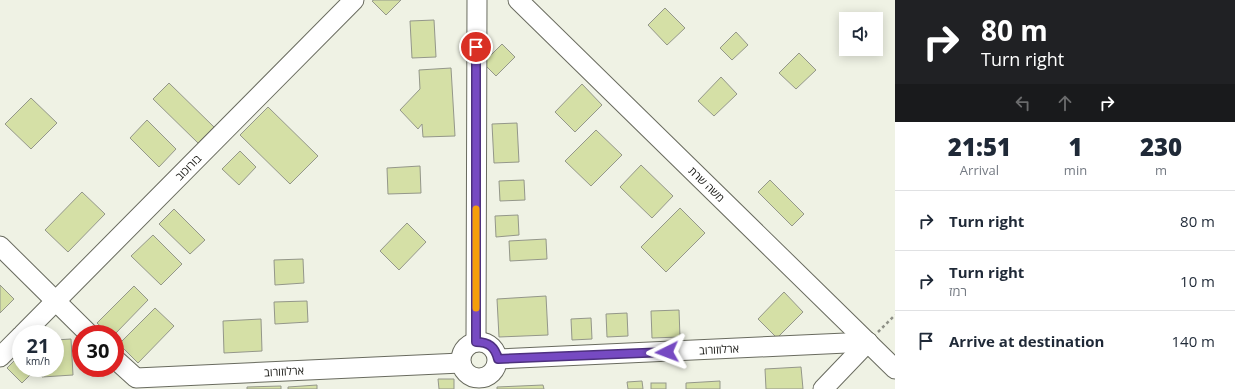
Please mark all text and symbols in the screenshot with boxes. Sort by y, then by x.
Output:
text: 80 m [981,11,1048,49]
map controls [839,12,883,56]
button: sound [839,12,883,56]
icon: right [915,16,967,68]
pin [459,30,493,64]
icon: arrive [465,36,487,58]
text: Turn right [981,47,1064,71]
icon: left [1012,92,1034,114]
icon: ahead [1054,92,1076,114]
icon: right [1096,92,1118,114]
text: 21:51 [948,130,1011,163]
text: 1 [1068,130,1083,163]
text: 230 [1140,130,1182,163]
street label: בורוכוב [172,151,204,183]
text: Arrival [960,161,999,179]
text: min [1064,161,1087,179]
text: m [1155,161,1167,179]
street label: משה שרת [686,163,728,205]
icon: right [915,210,937,232]
text: Turn right [949,211,1024,231]
text: 80 m [1180,211,1215,231]
text: Turn right [949,262,1024,282]
icon: right [915,270,937,292]
text: 10 m [1180,271,1215,291]
text: רמז [949,282,967,300]
speed limit sign: 30 [72,325,124,377]
icon: arrive [915,330,937,352]
position arrow [646,331,688,373]
text: Arrive at destination [949,331,1104,351]
text: 140 m [1171,331,1215,351]
text: 21 [27,332,49,359]
street label: ארלוזורוב [699,340,739,358]
text: km/h [26,354,50,368]
street label: ארלוזורוב [264,362,304,380]

